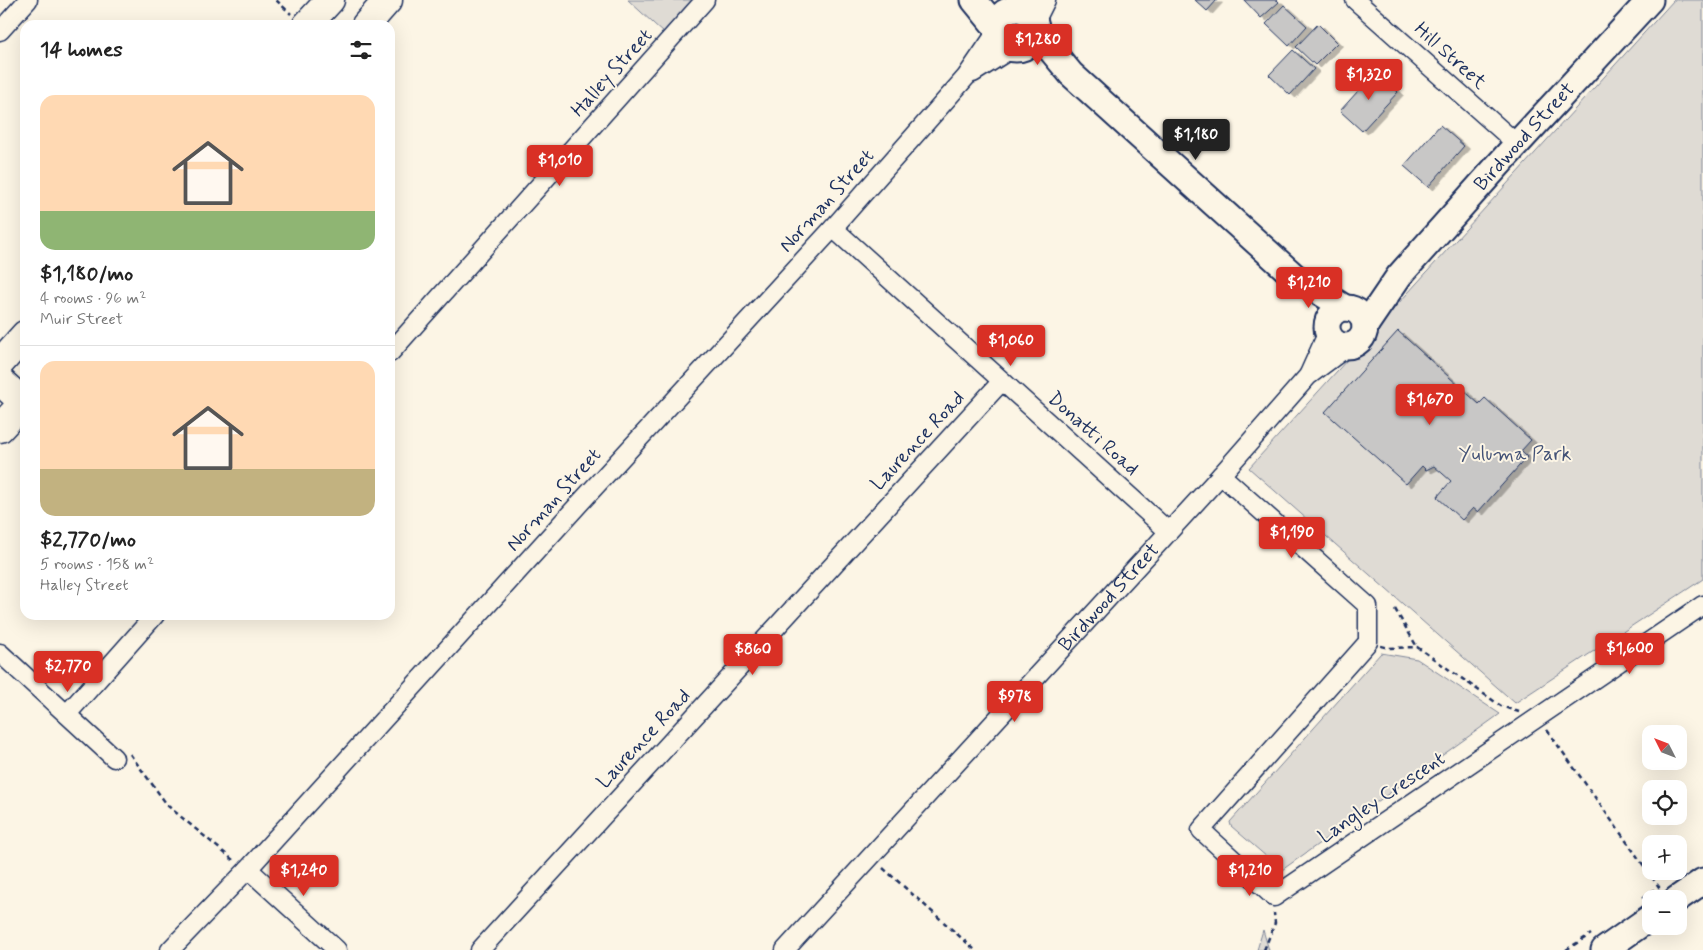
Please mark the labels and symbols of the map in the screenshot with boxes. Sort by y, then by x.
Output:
street label: Hill Street [1408,16,1492,96]
street label: Halley Street [565,23,659,123]
pin: $1,280 [997,23,1079,66]
pin: $1,320 [1328,58,1410,101]
street label: Birdwood Street [1468,76,1581,197]
pin: $1,180 [1155,119,1237,161]
street label: Norman Street [773,143,881,259]
pin: $1,010 [519,144,601,187]
pin: $1,210 [1268,266,1350,309]
pin: $1,060 [970,324,1052,367]
pin: $1,670 [1389,384,1471,426]
street label: Laurence Road [865,385,971,497]
street label: Donatti Road [1041,386,1145,482]
park label: Yuluma Park [1459,441,1571,468]
street label: Norman Street [500,442,608,558]
pin: $1,190 [1251,516,1333,559]
street label: Birdwood Street [1052,537,1166,657]
pin: $1,600 [1589,632,1671,675]
pin: $860 [723,634,783,676]
pin: $2,770 [27,650,109,693]
pin: $978 [985,680,1045,723]
street label: Laurence Road [591,683,697,795]
north arrow [1642,725,1688,770]
street label: Langley Crescent [1313,746,1451,851]
pin: $1,240 [263,854,345,897]
pin: $1,210 [1209,854,1291,897]

